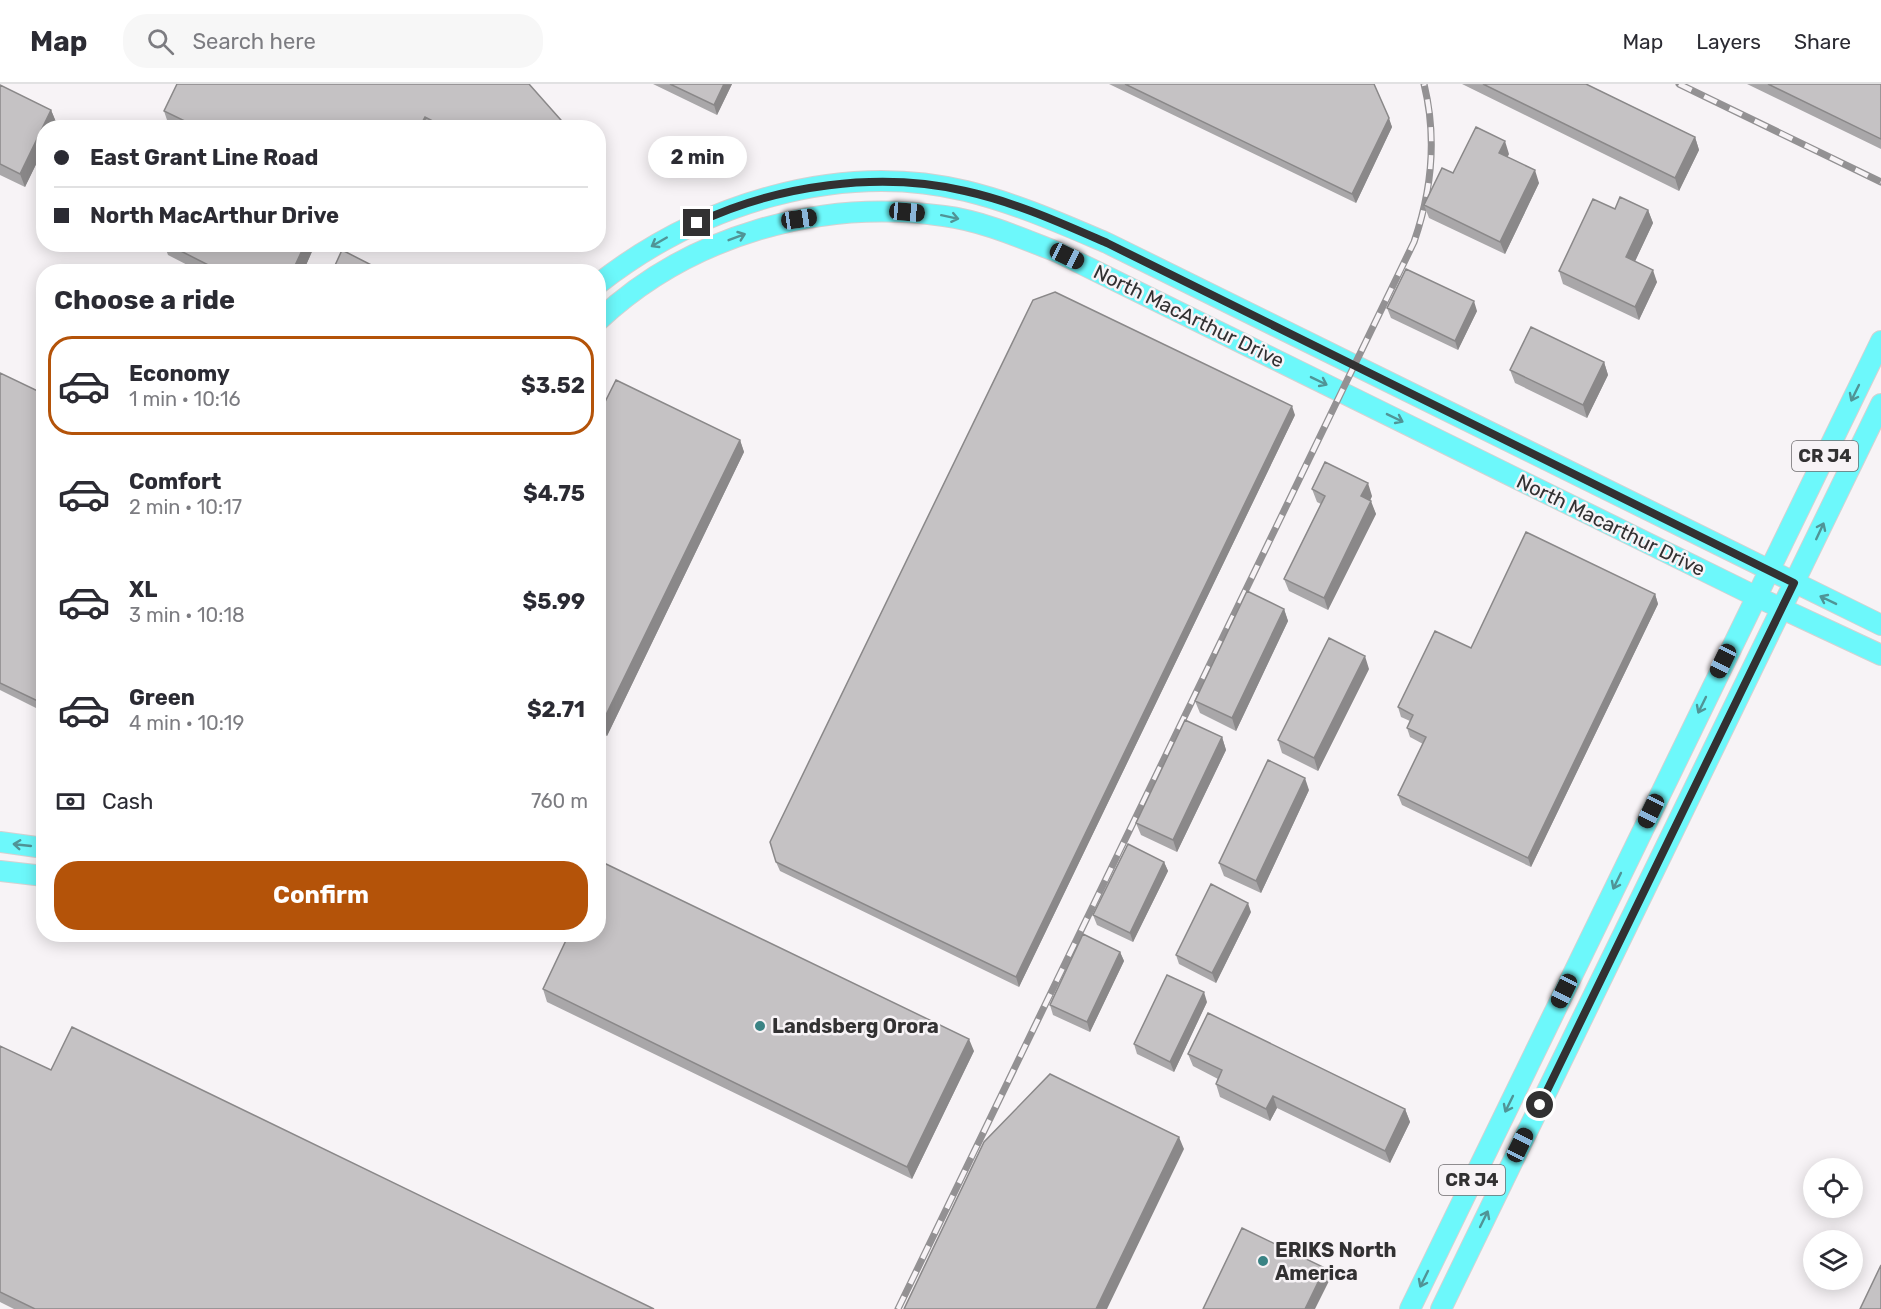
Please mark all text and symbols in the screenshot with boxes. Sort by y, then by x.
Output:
search box [123,14,543,68]
text: Map [30,25,87,58]
icon: search [144,25,177,58]
text: Search here [192,28,316,55]
text: Map [1622,29,1663,54]
text: Layers [1696,29,1761,54]
text: Share [1794,29,1851,54]
callout: 2 min [648,136,746,178]
text: East Grant Line Road [90,144,318,171]
text: 2 min [670,145,725,169]
car [888,201,926,223]
text: North MacArthur Drive [90,202,339,229]
car [780,208,818,230]
route end [683,209,710,236]
one-way arrow [939,212,959,223]
one-way arrow [727,231,746,242]
one-way arrow [651,236,668,248]
car [1047,240,1087,272]
street label: North MacArthur Drive [1090,259,1288,373]
text: Choose a ride [54,284,235,316]
icon: car [57,359,111,413]
text: Economy [129,360,230,387]
text: $3.52 [521,372,585,399]
one-way arrow [1309,375,1327,387]
one-way arrow [1849,384,1861,402]
text: 1 min · 10:16 [129,387,241,411]
one-way arrow [1386,413,1404,425]
road number: CR J4 [1792,441,1858,471]
icon: car [57,467,111,521]
text: Comfort [129,468,221,495]
street label: North Macarthur Drive [1513,469,1709,581]
text: $4.75 [523,480,585,507]
text: 2 min · 10:17 [129,495,242,519]
one-way arrow [1815,523,1827,541]
icon: car [57,575,111,629]
text: XL [129,576,157,603]
text: $5.99 [523,588,585,615]
one-way arrow [1820,594,1838,605]
text: 3 min · 10:18 [129,603,245,627]
car [1707,641,1739,681]
icon: car [57,683,111,737]
text: Green [129,684,195,711]
text: $2.71 [527,696,585,723]
one-way arrow [1695,696,1707,714]
text: 4 min · 10:19 [129,711,244,735]
icon: cash [54,785,87,818]
text: Cash [102,788,153,815]
text: 760 m [531,789,588,813]
car [1635,791,1667,831]
one-way arrow [12,840,32,851]
button: Confirm [54,861,588,930]
one-way arrow [1611,872,1623,889]
car [1548,971,1580,1011]
place label: Landsberg Orora [772,1014,939,1038]
marker: Landsberg Orora [753,1019,767,1033]
route start [1526,1091,1553,1118]
one-way arrow [1503,1094,1514,1112]
car [1504,1125,1536,1165]
map controls [1803,1158,1863,1290]
button: locate [1803,1158,1863,1218]
road number: CR J4 [1439,1165,1505,1195]
one-way arrow [1479,1210,1491,1228]
button: layers [1803,1230,1863,1290]
place label: ERIKS North America [1275,1238,1397,1285]
marker: ERIKS North America [1256,1254,1270,1268]
one-way arrow [1418,1270,1429,1288]

